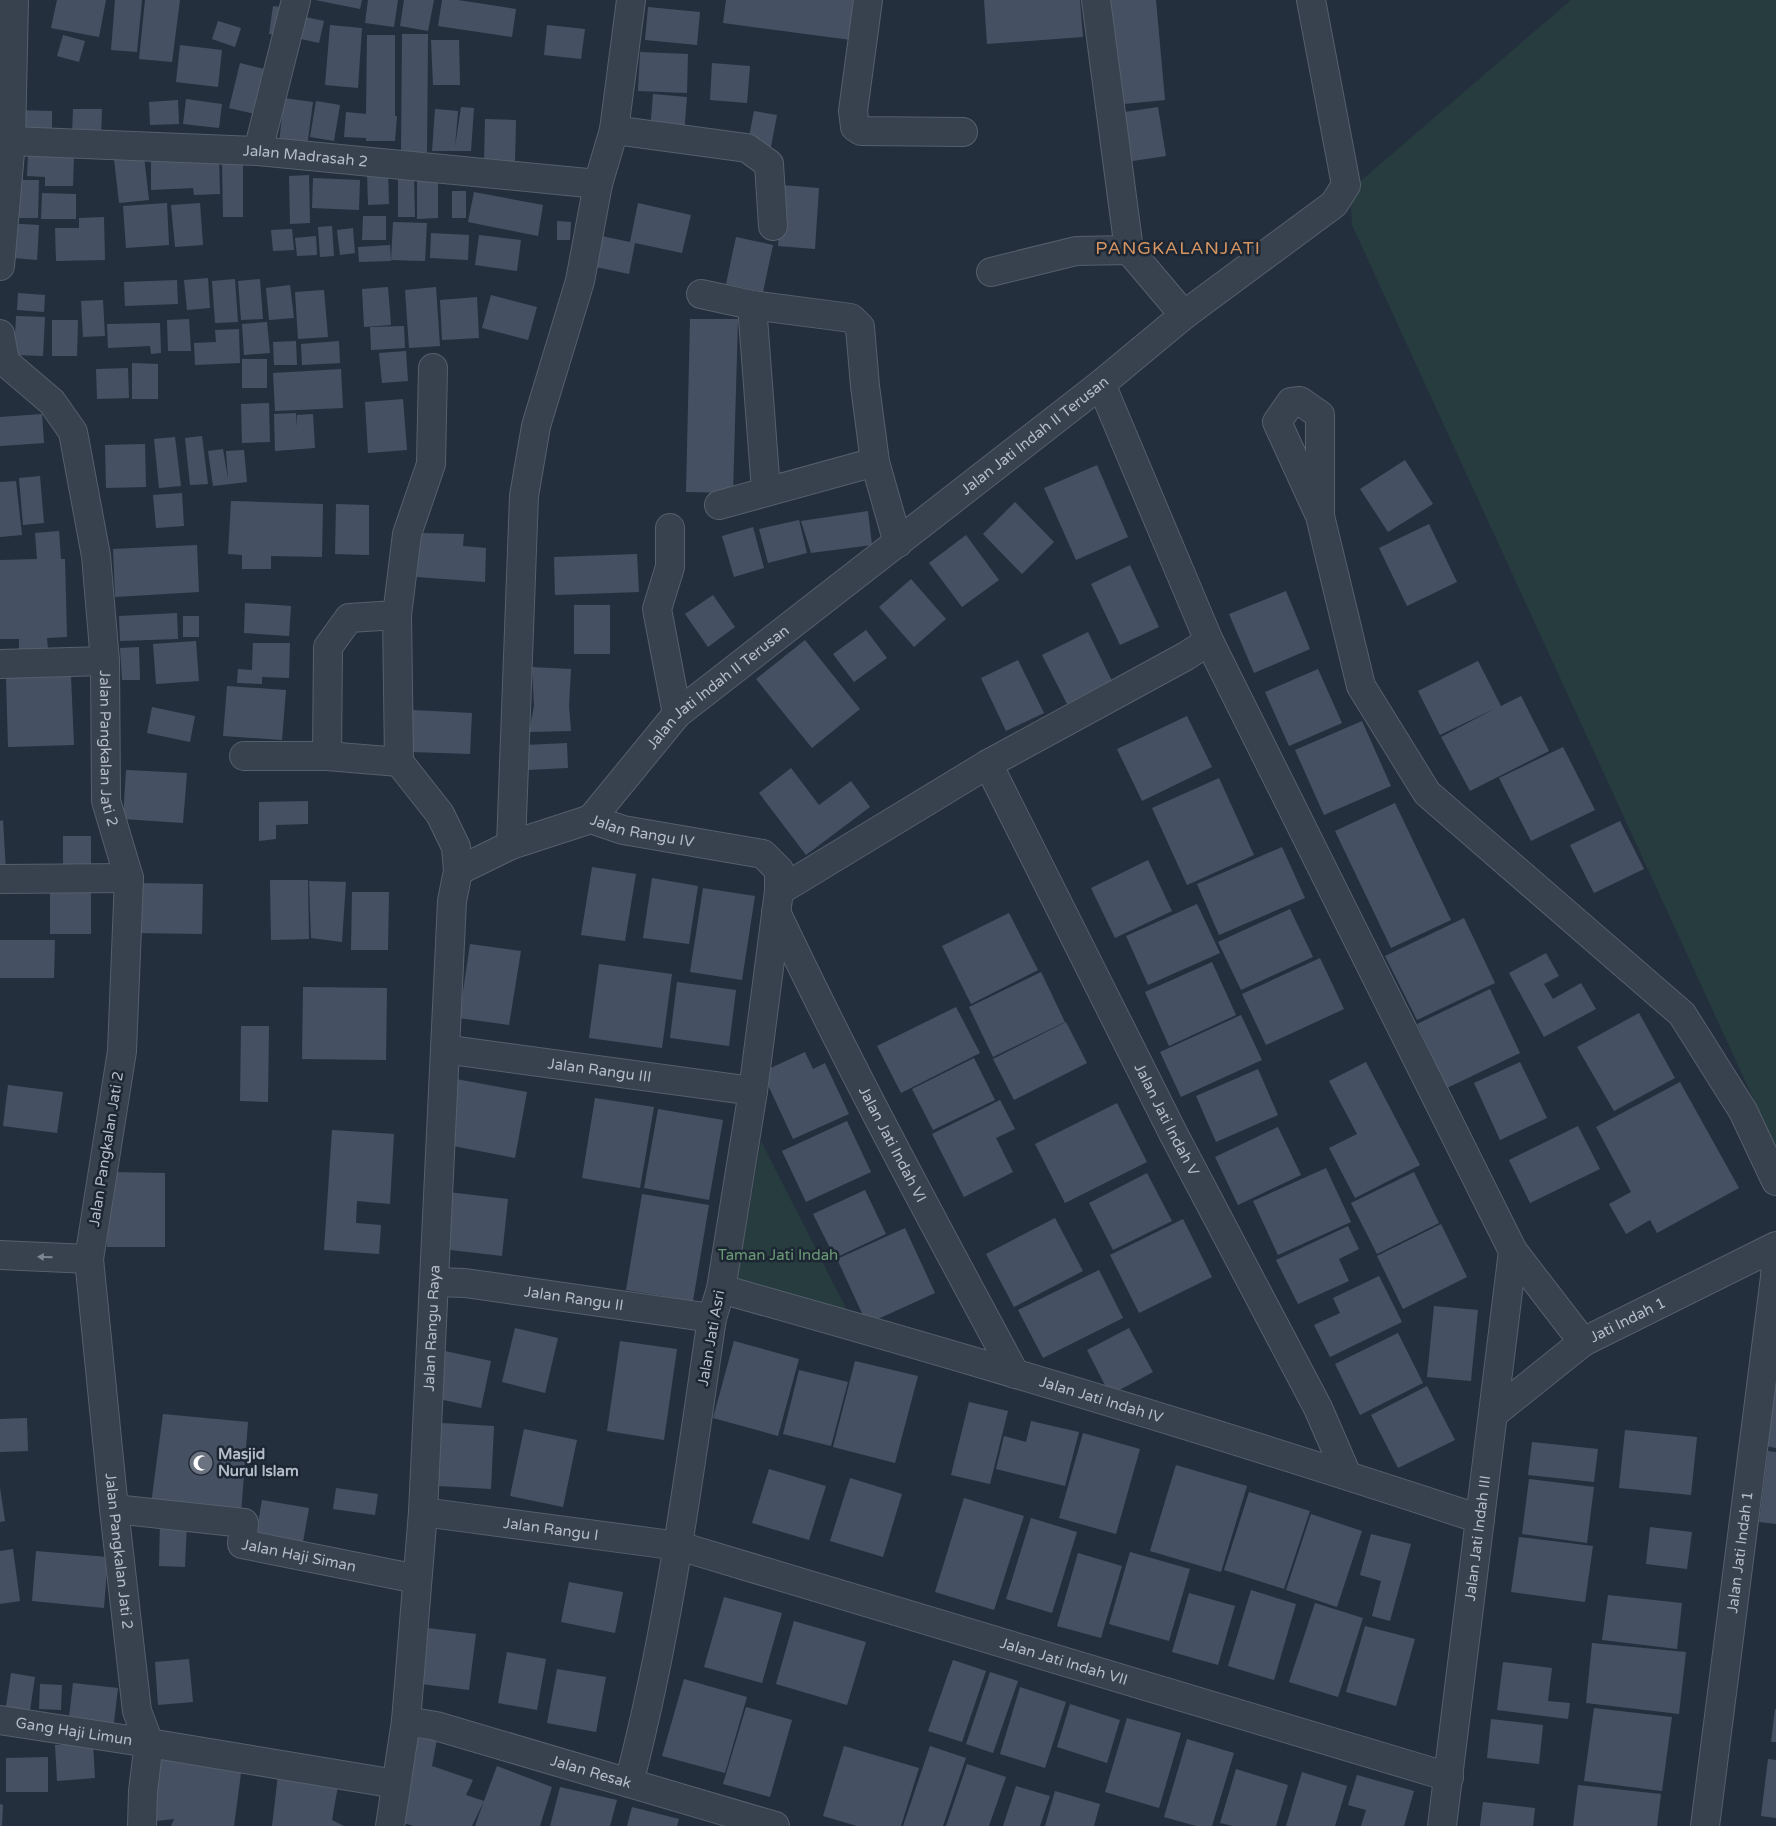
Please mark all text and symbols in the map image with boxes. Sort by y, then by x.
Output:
street label: Jalan Madrasah 2 [243,141,369,171]
district label: PANGKALANJATI [1095,237,1261,259]
street label: Jalan Jati Indah II Terusan [957,372,1112,499]
street label: Jalan Jati Indah II Terusan [643,621,793,753]
street label: Jalan Pangkalan Jati 2 [96,670,122,829]
street label: Jalan Rangu IV [588,810,696,851]
street label: Jalan Rangu III [547,1054,653,1086]
street label: Jalan Jati Indah V [1131,1060,1203,1179]
street label: Jalan Pangkalan Jati 2 [85,1070,127,1228]
street label: Jalan Jati Indah VI [855,1083,930,1205]
park label: Taman Jati Indah [718,1246,838,1264]
one-way arrow [36,1253,52,1261]
street label: Jalan Rangu Raya [420,1264,444,1392]
street label: Jalan Rangu II [523,1283,625,1314]
street label: Jalan Jati Asri [694,1289,728,1387]
street label: Jati Indah 1 [1587,1293,1668,1346]
street label: Jalan Jati Indah IV [1037,1372,1166,1427]
place label: Masjid Nurul Islam [218,1445,299,1480]
mosque icon: Masjid Nurul Islam [188,1450,214,1476]
street label: Jalan Pangkalan Jati 2 [101,1472,137,1630]
street label: Jalan Jati Indah III [1461,1474,1494,1602]
street label: Jalan Jati Indah 1 [1723,1490,1757,1614]
street label: Jalan Rangu I [502,1514,600,1544]
street label: Jalan Haji Siman [240,1535,358,1576]
street label: Jalan Jati Indah VII [998,1634,1130,1689]
street label: Gang Haji Limun [14,1714,134,1749]
street label: Jalan Resak [548,1751,634,1792]

